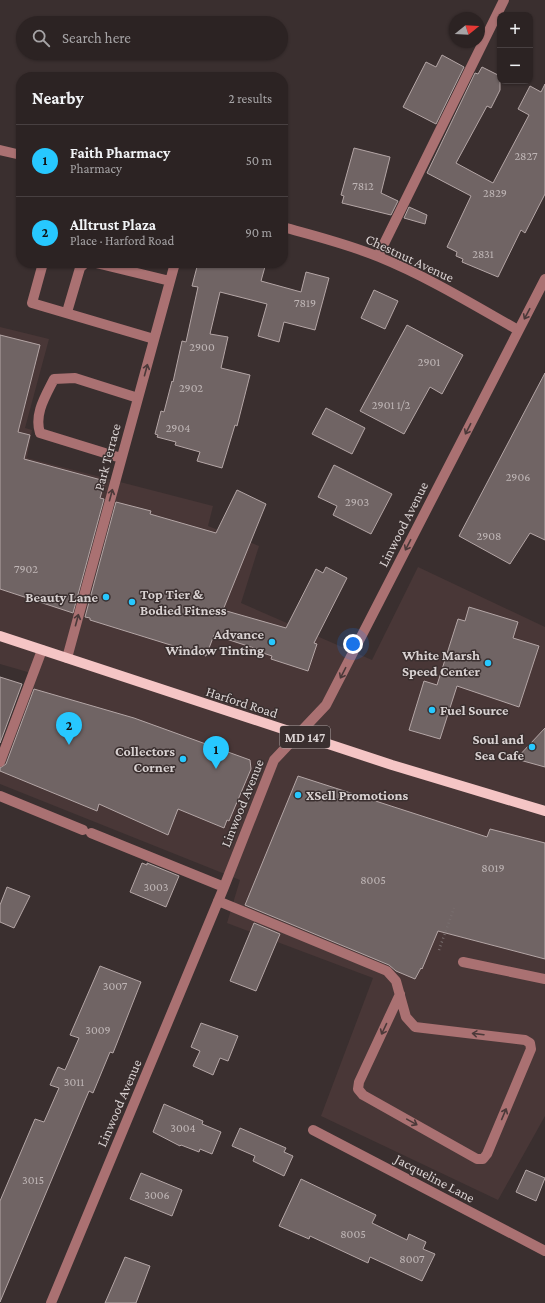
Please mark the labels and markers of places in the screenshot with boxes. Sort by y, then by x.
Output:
place label: Top Tier & Bodied Fitness [140,586,227,618]
place label: Beauty Lane [25,589,98,605]
marker: Beauty Lane [101,592,111,602]
marker: Top Tier & Bodied Fitness [127,597,137,607]
place label: Advance Window Tinting [164,626,264,658]
marker: Advance Window Tinting [267,637,277,647]
place label: White Marsh Speed Center [401,647,480,679]
marker: White Marsh Speed Center [483,658,493,668]
place label: Fuel Source [440,702,509,718]
marker: Fuel Source [427,705,437,715]
pin: 2 [56,712,82,745]
place label: Soul and Sea Cafe [472,731,524,763]
pin: 1 [203,736,229,769]
marker: Soul and Sea Cafe [527,742,537,752]
place label: Collectors Corner [115,743,175,775]
marker: Collectors Corner [178,754,188,764]
place label: XSell Promotions [306,787,408,803]
marker: XSell Promotions [293,790,303,800]

